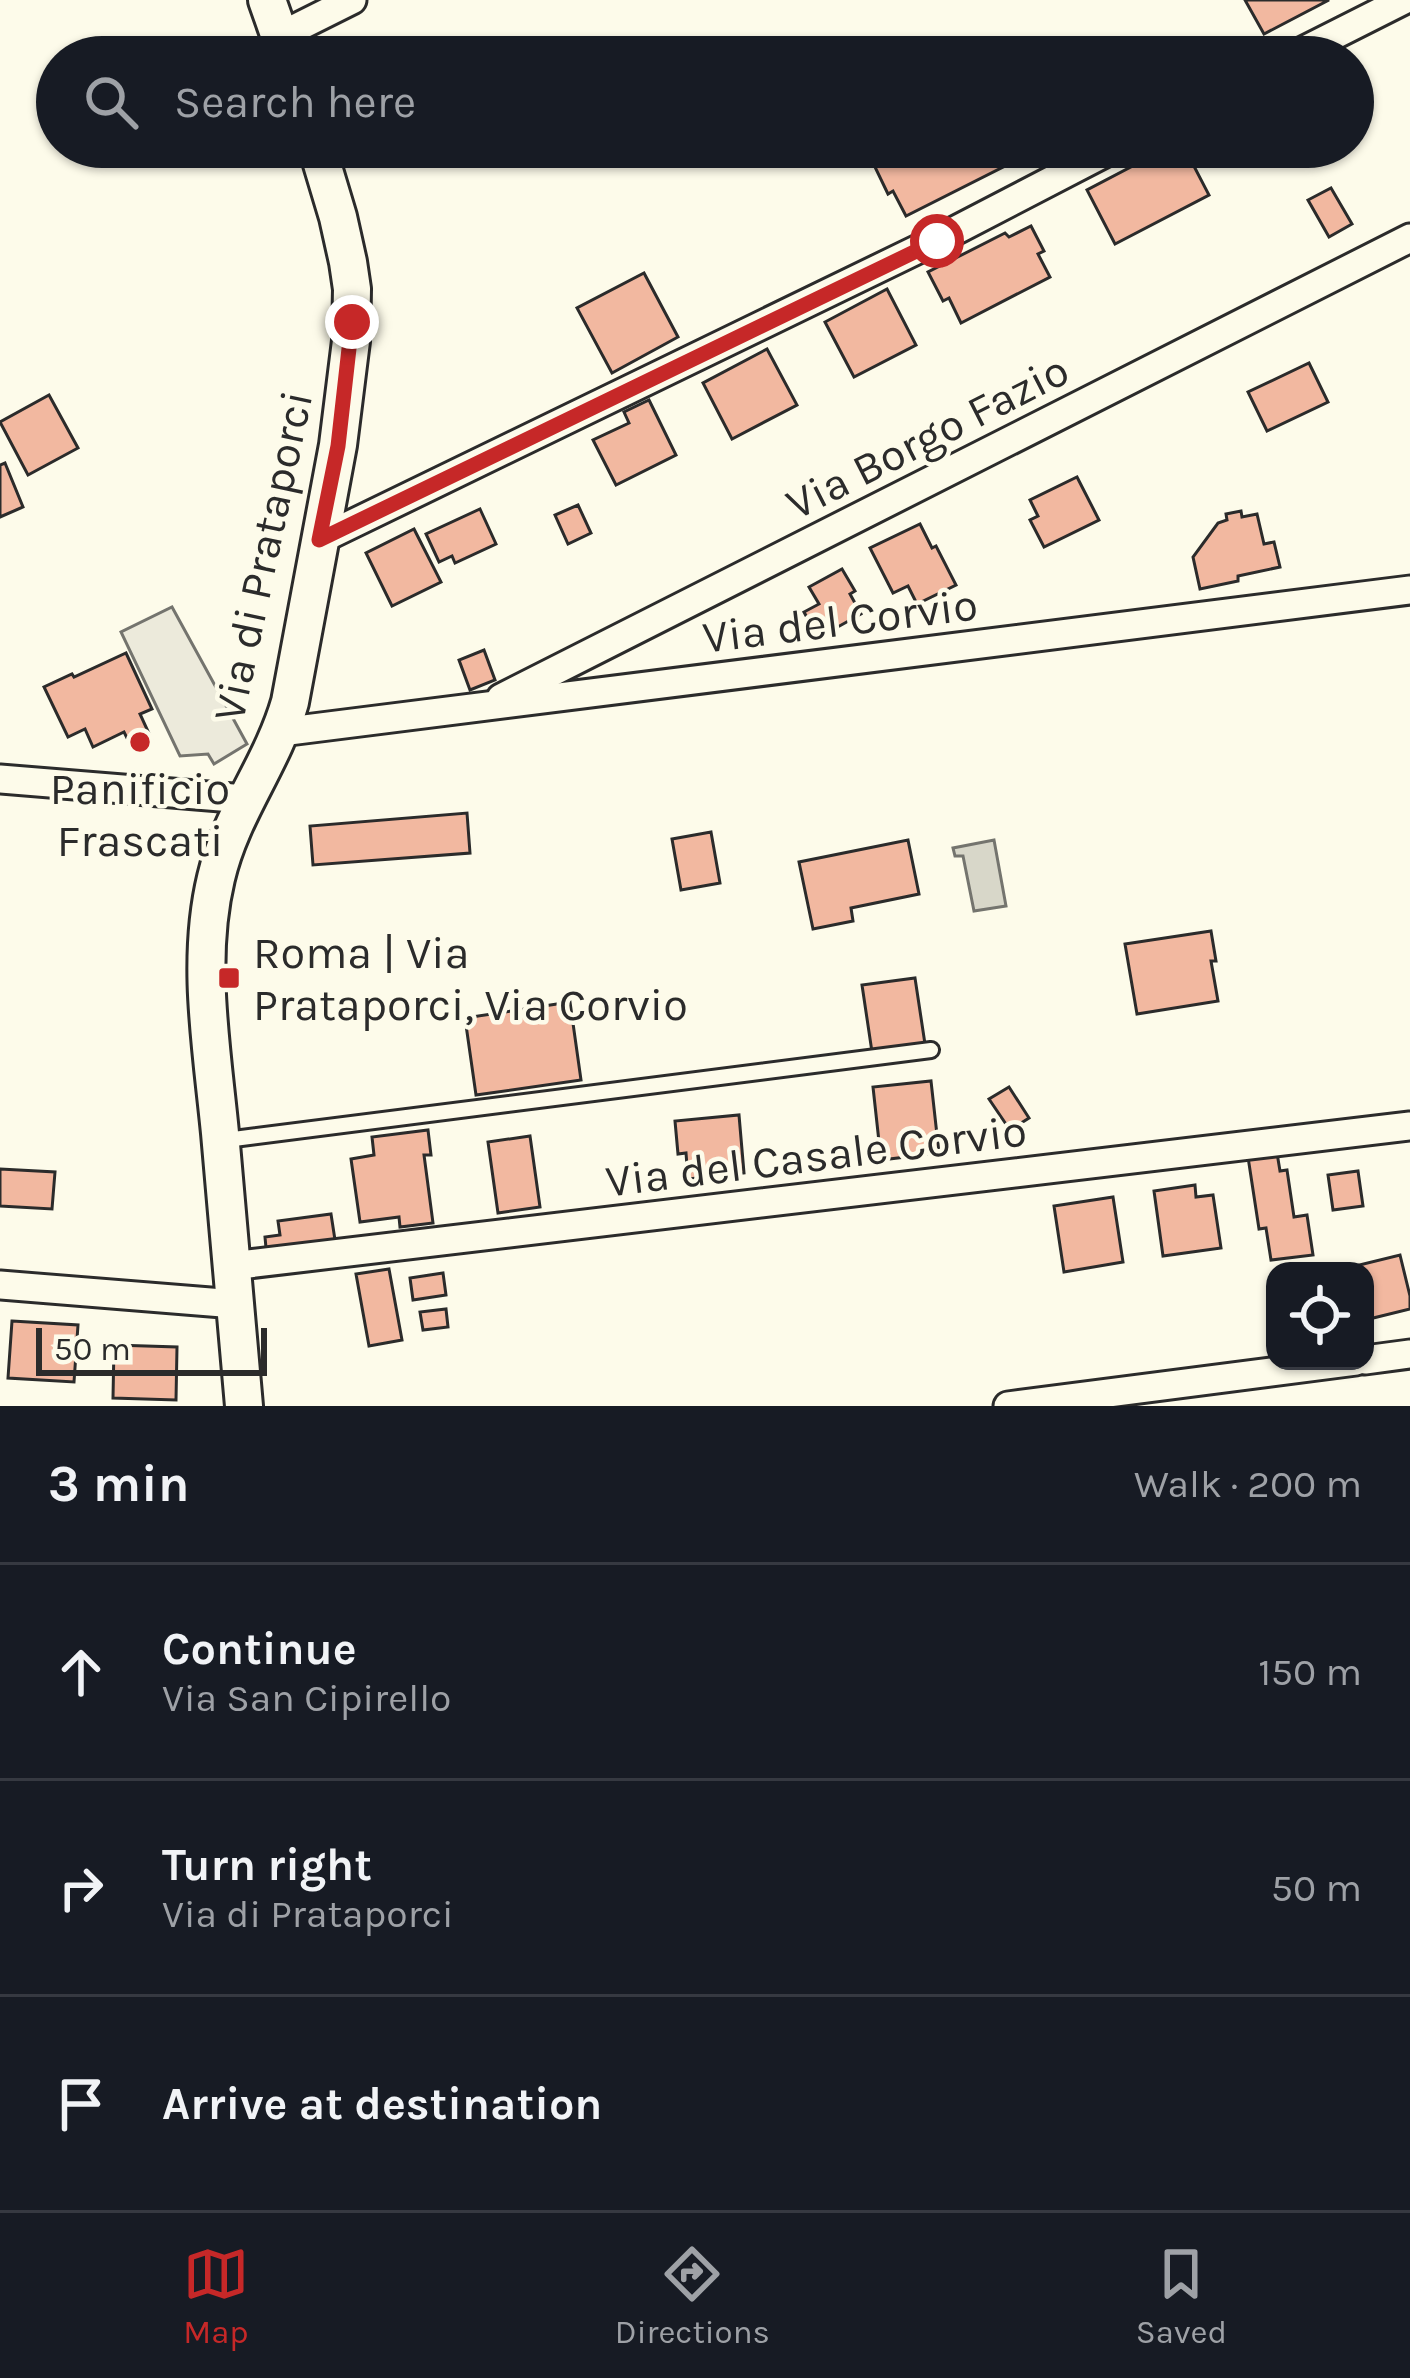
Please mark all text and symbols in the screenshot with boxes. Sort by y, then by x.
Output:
search box [36,36,1374,168]
icon: search [78,69,144,135]
text: Search here [174,76,416,128]
route start [910,214,964,268]
route end [325,295,379,349]
street label: Via Borgo Fazio [778,343,1078,531]
street label: Via di Prataporci [203,386,323,726]
street label: Via del Corvio [700,578,980,664]
marker: Panificio Frascati [127,729,153,755]
place label: Panificio Frascati [50,763,230,867]
place label: Roma | Via Prataporci, Via Corvio [253,927,688,1031]
marker: Roma | Via Prataporci, Via Corvio [216,965,242,991]
street label: Via del Casale Corvio [603,1104,1029,1208]
map controls [1266,1262,1374,1370]
button: locate [1266,1262,1374,1370]
scale bar [36,1322,267,1375]
text: 50 m [54,1330,131,1368]
text: 3 min [48,1454,190,1514]
text: Walk · 200 m [1134,1461,1362,1507]
text: Continue [162,1623,357,1675]
icon: ahead [48,1639,114,1705]
text: 150 m [1258,1649,1362,1695]
text: Via San Cipirello [162,1675,451,1721]
text: Turn right [162,1839,372,1891]
icon: right [48,1855,114,1921]
text: 50 m [1271,1865,1362,1911]
text: Via di Prataporci [162,1891,454,1937]
icon: arrive [48,2071,114,2137]
text: Arrive at destination [162,2078,602,2130]
tab: Map [183,2241,249,2351]
tab: Directions [615,2241,770,2351]
tab: Saved [1136,2241,1227,2351]

